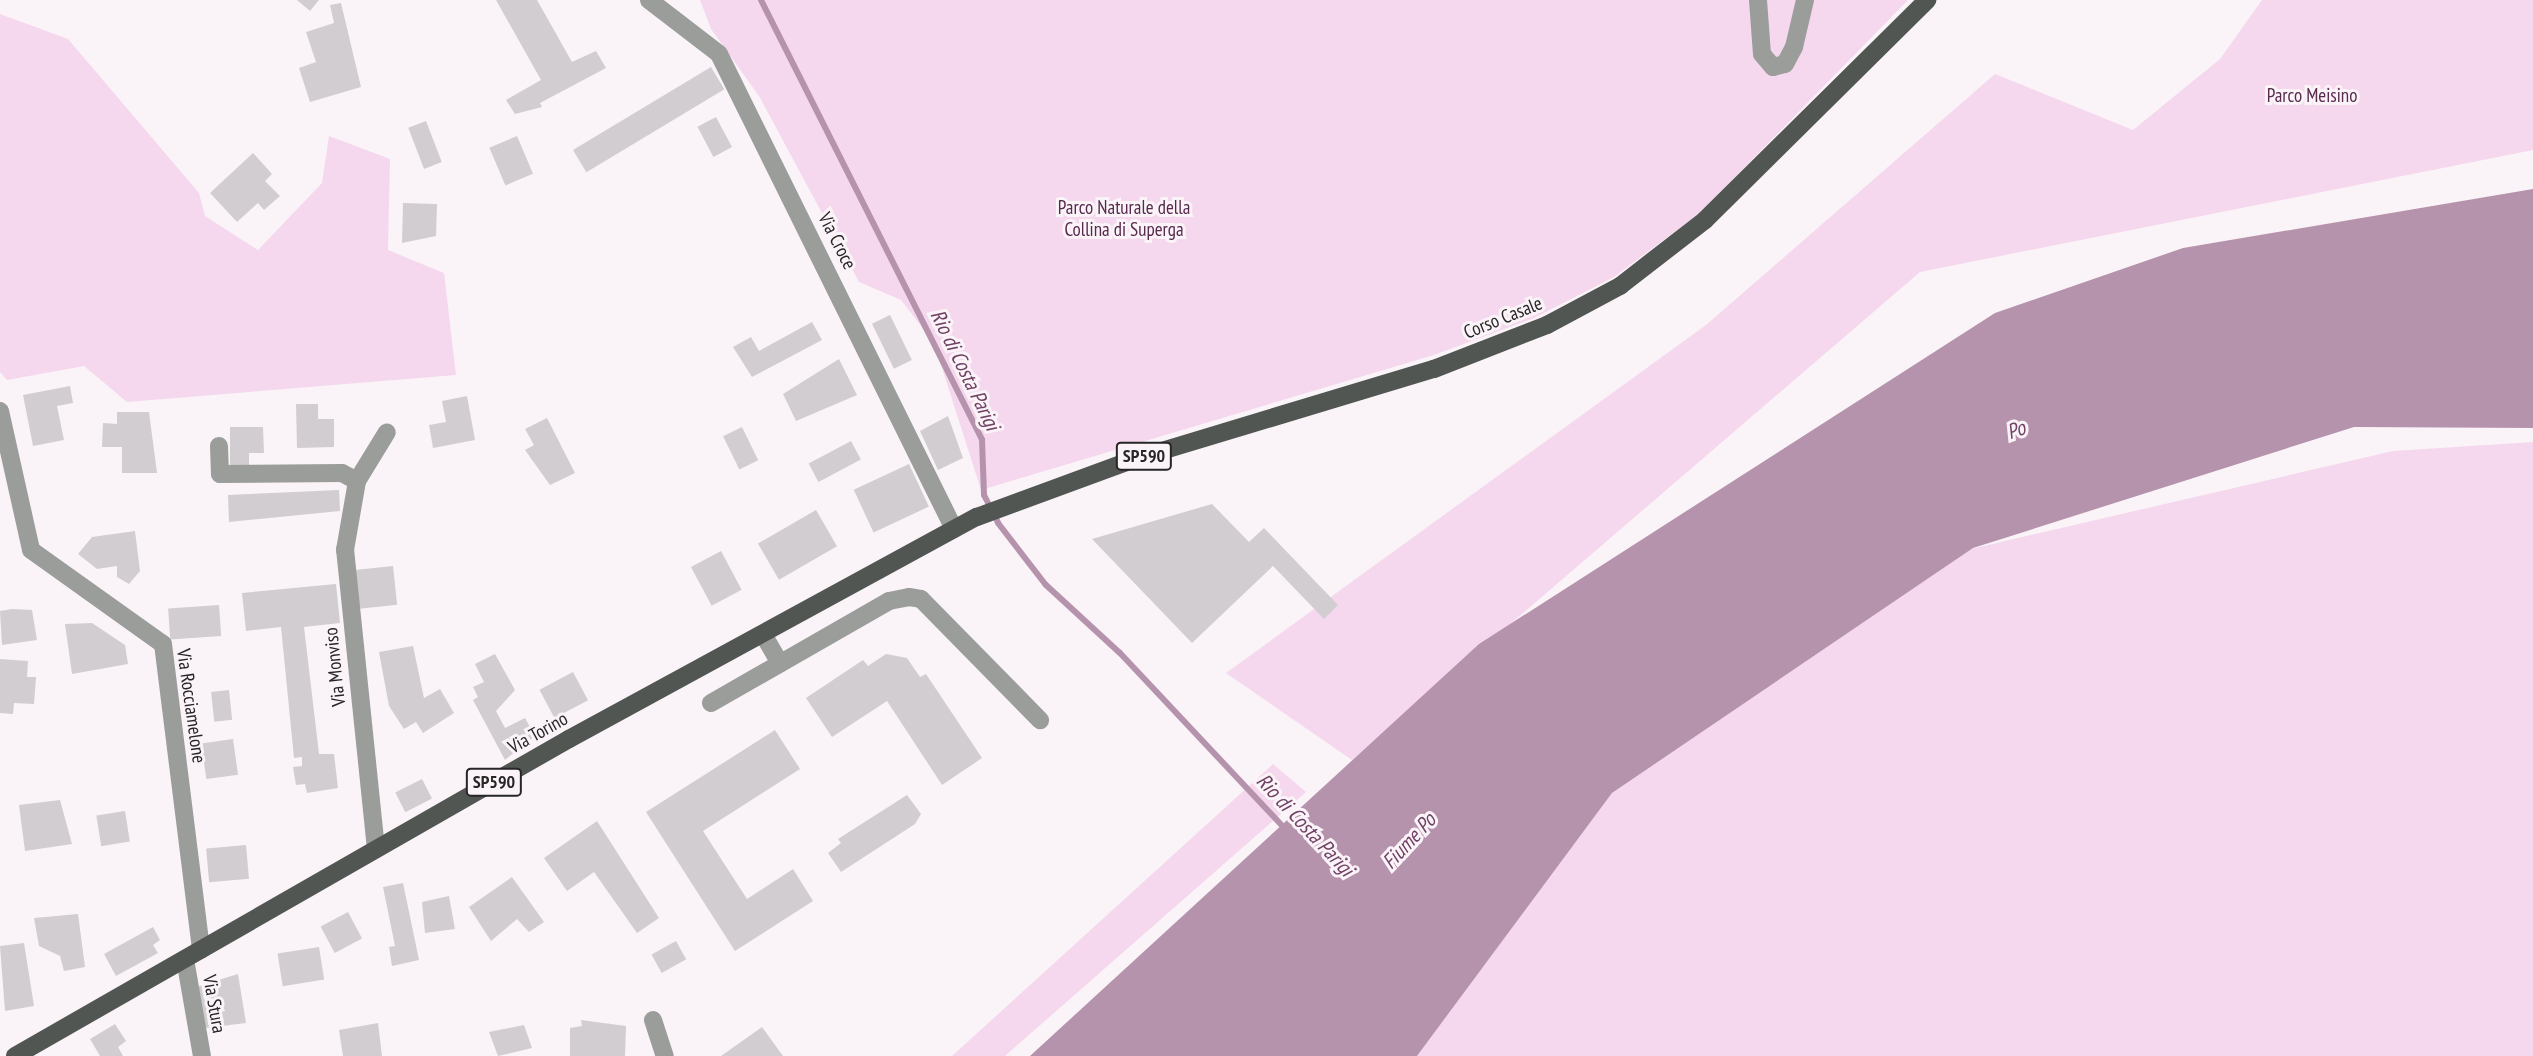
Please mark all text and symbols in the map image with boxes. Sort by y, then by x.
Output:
park label: Parco Meisino [2267,85,2357,107]
park label: Parco Naturale della Collina di Superga [1058,197,1190,241]
street label: Via Croce [813,209,861,273]
street label: Corso Casale [1460,292,1546,344]
water label: Rio di Costa Parigi [925,305,1005,435]
water label: Po [2003,415,2029,445]
road number: SP590 [1114,442,1174,470]
street label: Via Monviso [320,626,350,708]
street label: Via Rocciamelone [172,647,210,765]
street label: Via Torino [504,707,572,759]
road number: SP590 [464,768,524,796]
water label: Rio di Costa Parigi [1251,768,1359,882]
water label: Fiume Po [1377,808,1441,874]
street label: Via Stura [198,973,230,1035]

